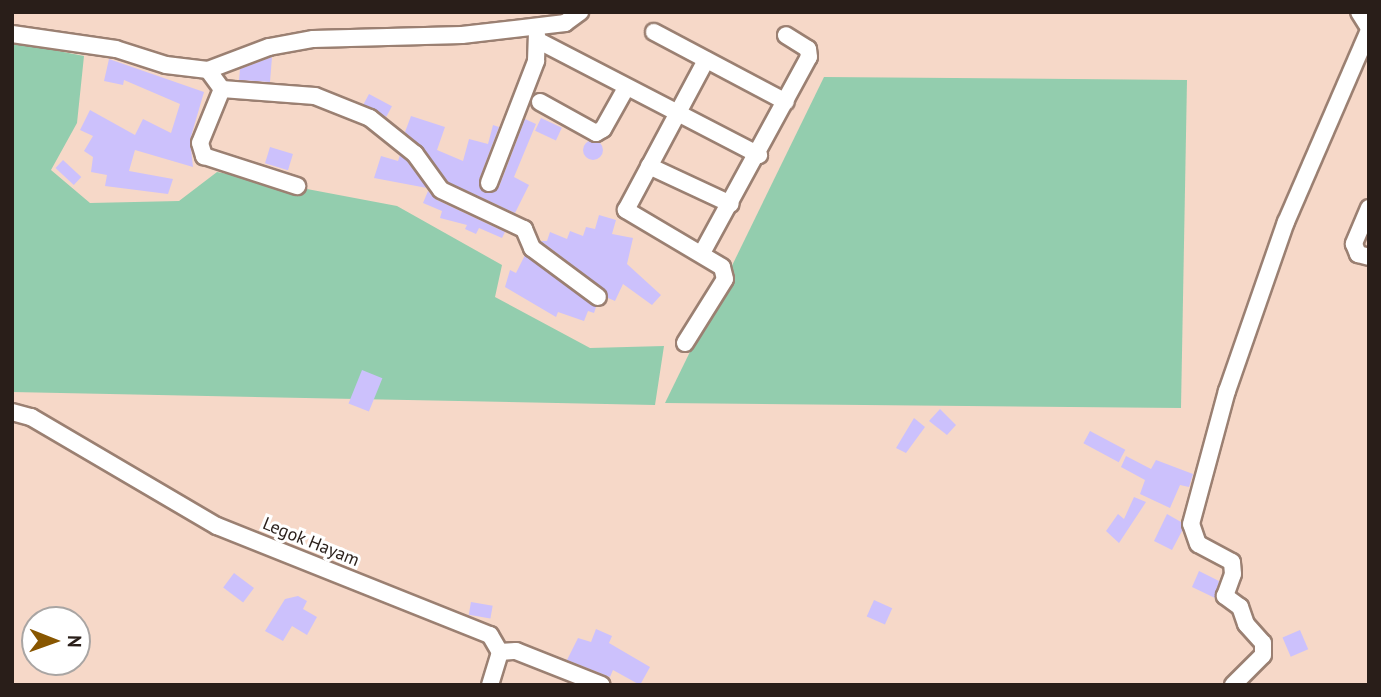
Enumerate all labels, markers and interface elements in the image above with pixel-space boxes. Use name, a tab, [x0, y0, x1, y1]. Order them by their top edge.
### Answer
street label: Legok Hayam	[259, 513, 363, 571]
north arrow	[21, 606, 91, 676]
text: N	[63, 635, 87, 648]

